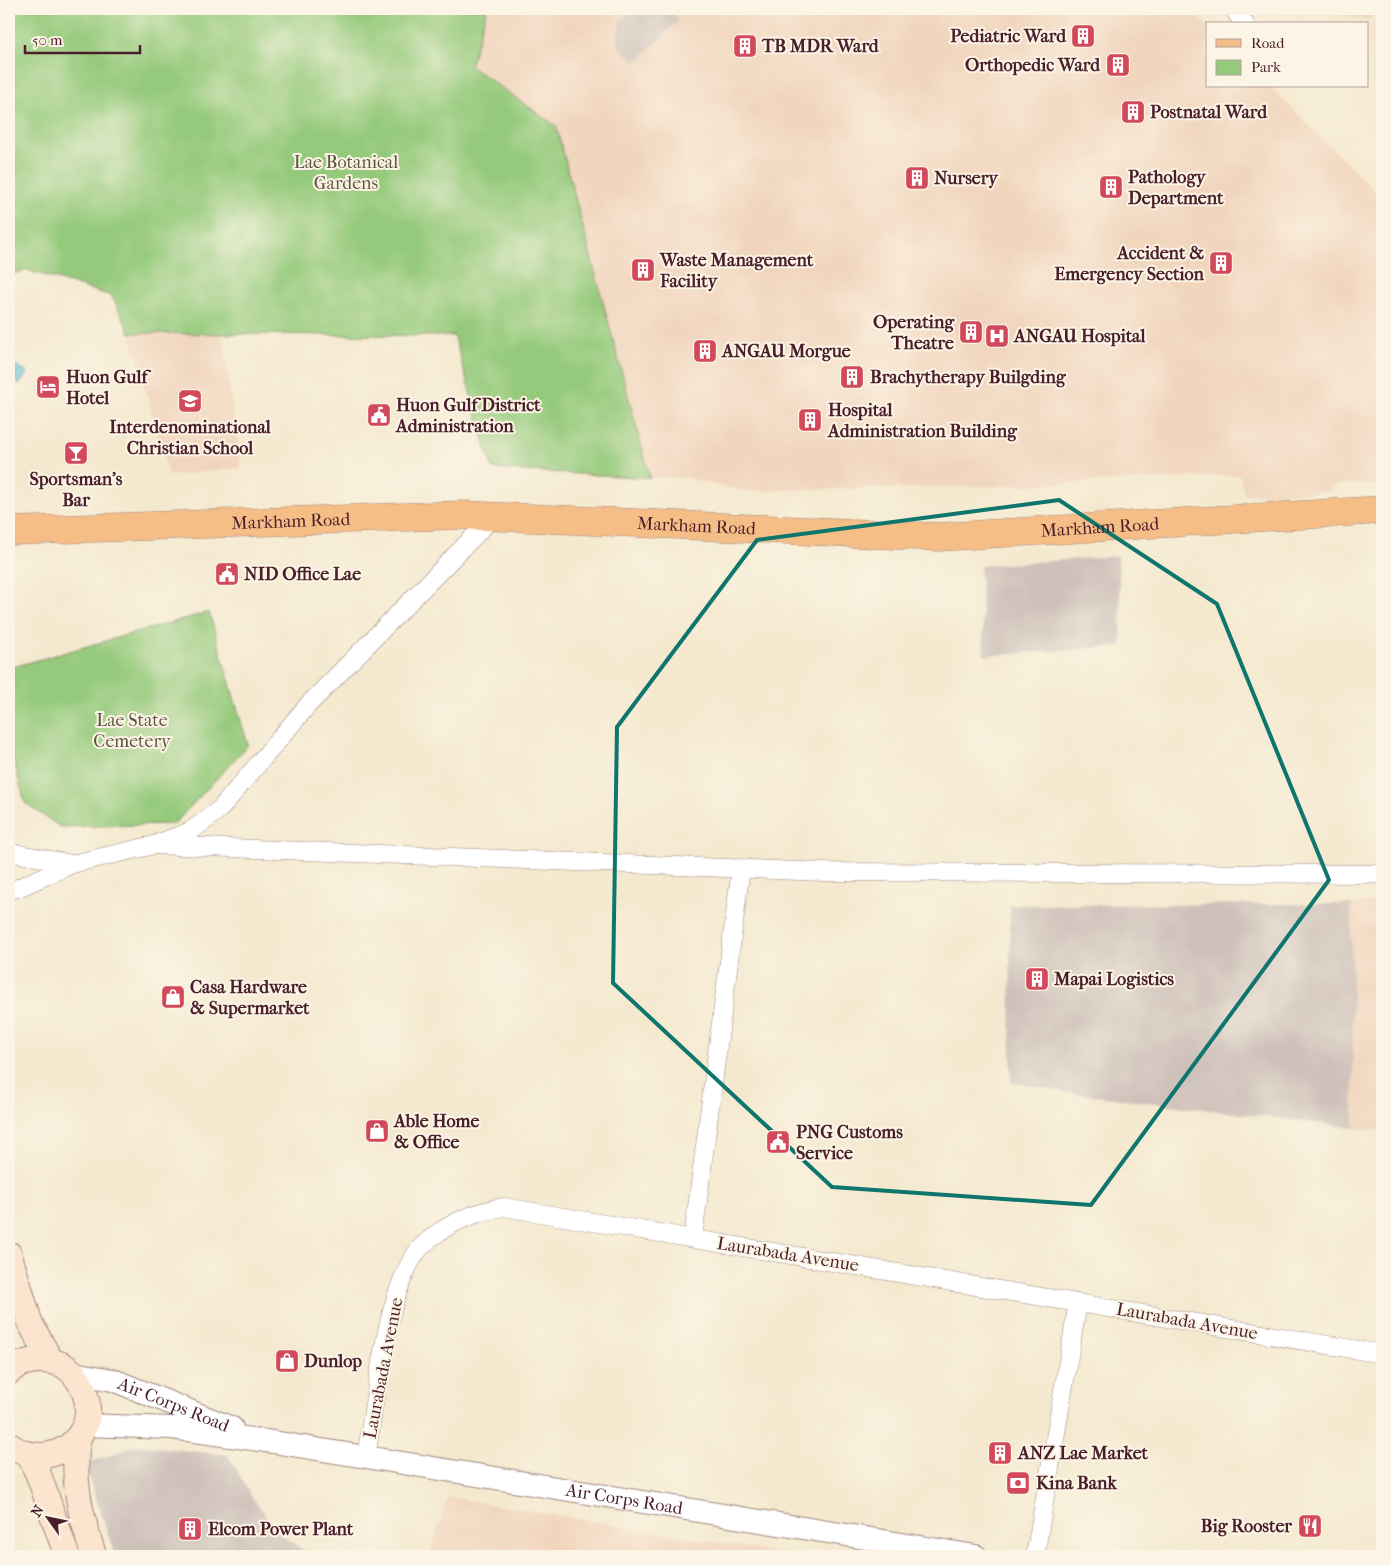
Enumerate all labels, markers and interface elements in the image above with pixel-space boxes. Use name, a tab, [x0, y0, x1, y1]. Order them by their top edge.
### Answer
scale bar	[25, 22, 140, 54]
legend	[1206, 22, 1368, 88]
building icon: Pediatric Ward	[1070, 23, 1096, 49]
place label: Pediatric Ward	[950, 26, 1067, 47]
text: 50 m	[32, 31, 63, 49]
building icon: TB MDR Ward	[732, 33, 758, 59]
text: Road	[1251, 34, 1285, 52]
place label: TB MDR Ward	[761, 36, 880, 57]
building icon: Orthopedic Ward	[1105, 52, 1131, 78]
place label: Orthopedic Ward	[965, 55, 1101, 76]
text: Park	[1251, 58, 1281, 76]
building icon: Postnatal Ward	[1120, 99, 1146, 125]
place label: Postnatal Ward	[1150, 102, 1268, 123]
park label: Lae Botanical Gardens	[294, 152, 398, 194]
building icon: Nursery	[904, 165, 930, 191]
place label: Pathology Department	[1128, 167, 1224, 209]
place label: Nursery	[934, 168, 999, 189]
building icon: Pathology Department	[1098, 174, 1124, 200]
place label: Accident & Emergency Section	[1054, 243, 1205, 285]
place label: Waste Management Facility	[659, 250, 814, 292]
building icon: Accident & Emergency Section	[1208, 250, 1234, 276]
building icon: Waste Management Facility	[630, 257, 656, 283]
place label: Operating Theatre	[873, 312, 955, 354]
building icon: Operating Theatre	[958, 319, 984, 345]
hospital icon: ANGAU Hospital	[984, 323, 1010, 349]
place label: ANGAU Hospital	[1013, 326, 1146, 347]
building icon: ANGAU Morgue	[692, 338, 718, 364]
place label: ANGAU Morgue	[721, 341, 851, 362]
building icon: Brachytherapy Builgding	[839, 364, 865, 390]
place label: Huon Gulf Hotel	[66, 367, 151, 409]
place label: Brachytherapy Builgding	[870, 367, 1067, 388]
hotel icon: Huon Gulf Hotel	[35, 374, 61, 400]
school or university icon: Interdenominational Christian School	[177, 388, 203, 414]
place label: Huon Gulf District Administration	[395, 395, 541, 437]
place label: Hospital Administration Building	[827, 400, 1018, 442]
public building icon: Huon Gulf District Administration	[366, 402, 392, 428]
building icon: Hospital Administration Building	[797, 407, 823, 433]
place label: Interdenominational Christian School	[109, 417, 272, 459]
bar icon: Sportsman's Bar	[63, 440, 89, 466]
place label: Sportsman's Bar	[30, 469, 123, 511]
street label: Markham Road	[231, 509, 351, 534]
street label: Markham Road	[637, 513, 757, 540]
street label: Markham Road	[1040, 514, 1160, 542]
public building icon: NID Office Lae	[214, 561, 240, 587]
place label: NID Office Lae	[244, 564, 361, 585]
park label: Lae State Cemetery	[93, 710, 172, 752]
building icon: Mapai Logistics	[1024, 966, 1050, 992]
place label: Mapai Logistics	[1053, 969, 1174, 990]
place label: Casa Hardware & Supermarket	[190, 977, 310, 1019]
shop icon: Casa Hardware & Supermarket	[160, 984, 186, 1010]
place label: Able Home & Office	[393, 1111, 479, 1153]
shop icon: Able Home & Office	[364, 1118, 390, 1144]
place label: PNG Customs Service	[796, 1122, 903, 1164]
public building icon: PNG Customs Service	[765, 1129, 791, 1155]
street label: Laurabada Avenue	[716, 1233, 860, 1276]
street label: Laurabada Avenue	[360, 1296, 407, 1440]
street label: Laurabada Avenue	[1115, 1299, 1259, 1344]
shop icon: Dunlop	[274, 1348, 300, 1374]
place label: Dunlop	[304, 1351, 362, 1372]
street label: Air Corps Road	[114, 1373, 232, 1437]
building icon: ANZ Lae Market	[987, 1440, 1013, 1466]
place label: ANZ Lae Market	[1017, 1443, 1149, 1464]
bank icon: Kina Bank	[1005, 1470, 1031, 1496]
place label: Kina Bank	[1036, 1473, 1118, 1494]
street label: Air Corps Road	[563, 1479, 685, 1519]
north arrow	[22, 1492, 72, 1542]
text: N	[27, 1502, 48, 1520]
restaurant icon: Big Rooster	[1297, 1513, 1323, 1539]
building icon: Elcom Power Plant	[177, 1516, 203, 1542]
place label: Big Rooster	[1201, 1516, 1292, 1537]
place label: Elcom Power Plant	[208, 1519, 354, 1540]

